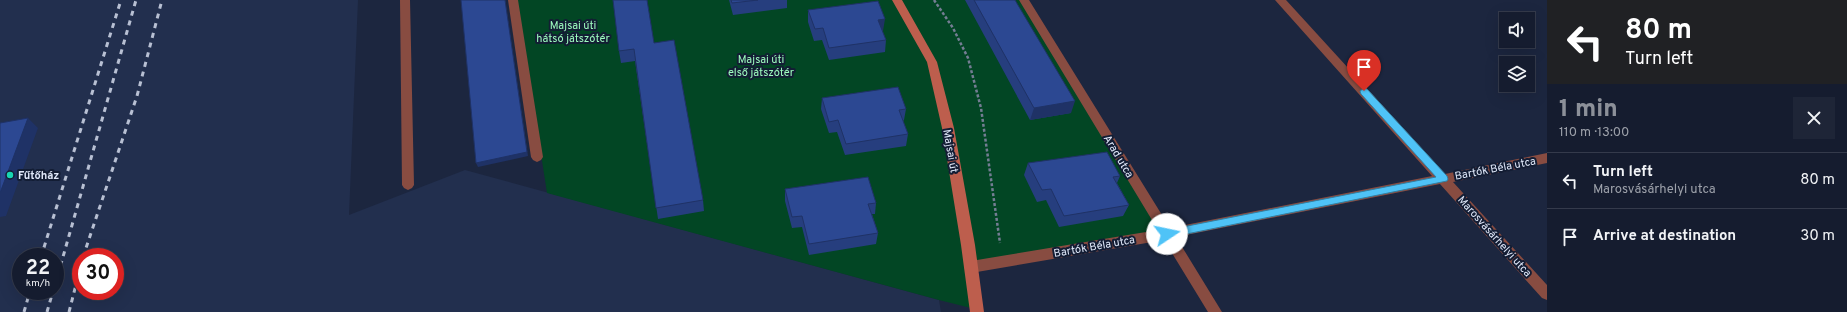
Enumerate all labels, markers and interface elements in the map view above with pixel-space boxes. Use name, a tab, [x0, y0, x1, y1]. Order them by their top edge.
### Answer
map controls	[1499, 12, 1535, 92]
button: sound	[1499, 12, 1535, 48]
text: 80 m	[1625, 13, 1692, 49]
icon: left	[1559, 16, 1611, 68]
park label: Majsai úti hátsó játszótér	[536, 19, 610, 46]
text: Turn left	[1625, 48, 1693, 71]
pin	[1347, 50, 1381, 91]
park label: Majsai úti első játszótér	[728, 53, 795, 80]
icon: arrive	[1353, 56, 1375, 78]
button: layers	[1499, 56, 1535, 92]
text: 1 min	[1559, 95, 1618, 125]
button: close	[1793, 97, 1835, 139]
text: 110 m · 13:00	[1559, 125, 1629, 141]
street label: Majsai út	[939, 128, 961, 174]
street label: Arad utca	[1100, 132, 1137, 181]
street label: Bartók Béla utca	[1454, 154, 1537, 184]
text: Turn left	[1593, 163, 1653, 182]
place label: Fűtőház	[18, 169, 59, 183]
marker: Fűtőház	[5, 170, 15, 180]
icon: left	[1559, 170, 1581, 192]
text: 80 m	[1800, 171, 1835, 190]
text: Marosvásárhelyi utca	[1593, 182, 1716, 198]
street label: Marosvásárhelyi utca	[1454, 193, 1534, 280]
position arrow	[1146, 213, 1188, 255]
icon: arrive	[1559, 226, 1581, 248]
text: Arrive at destination	[1593, 227, 1736, 246]
text: 30 m	[1800, 227, 1835, 246]
street label: Bartók Béla utca	[1052, 233, 1136, 261]
speed limit sign: 30	[72, 248, 124, 300]
text: 22	[26, 256, 50, 282]
text: km/h	[26, 277, 50, 290]

